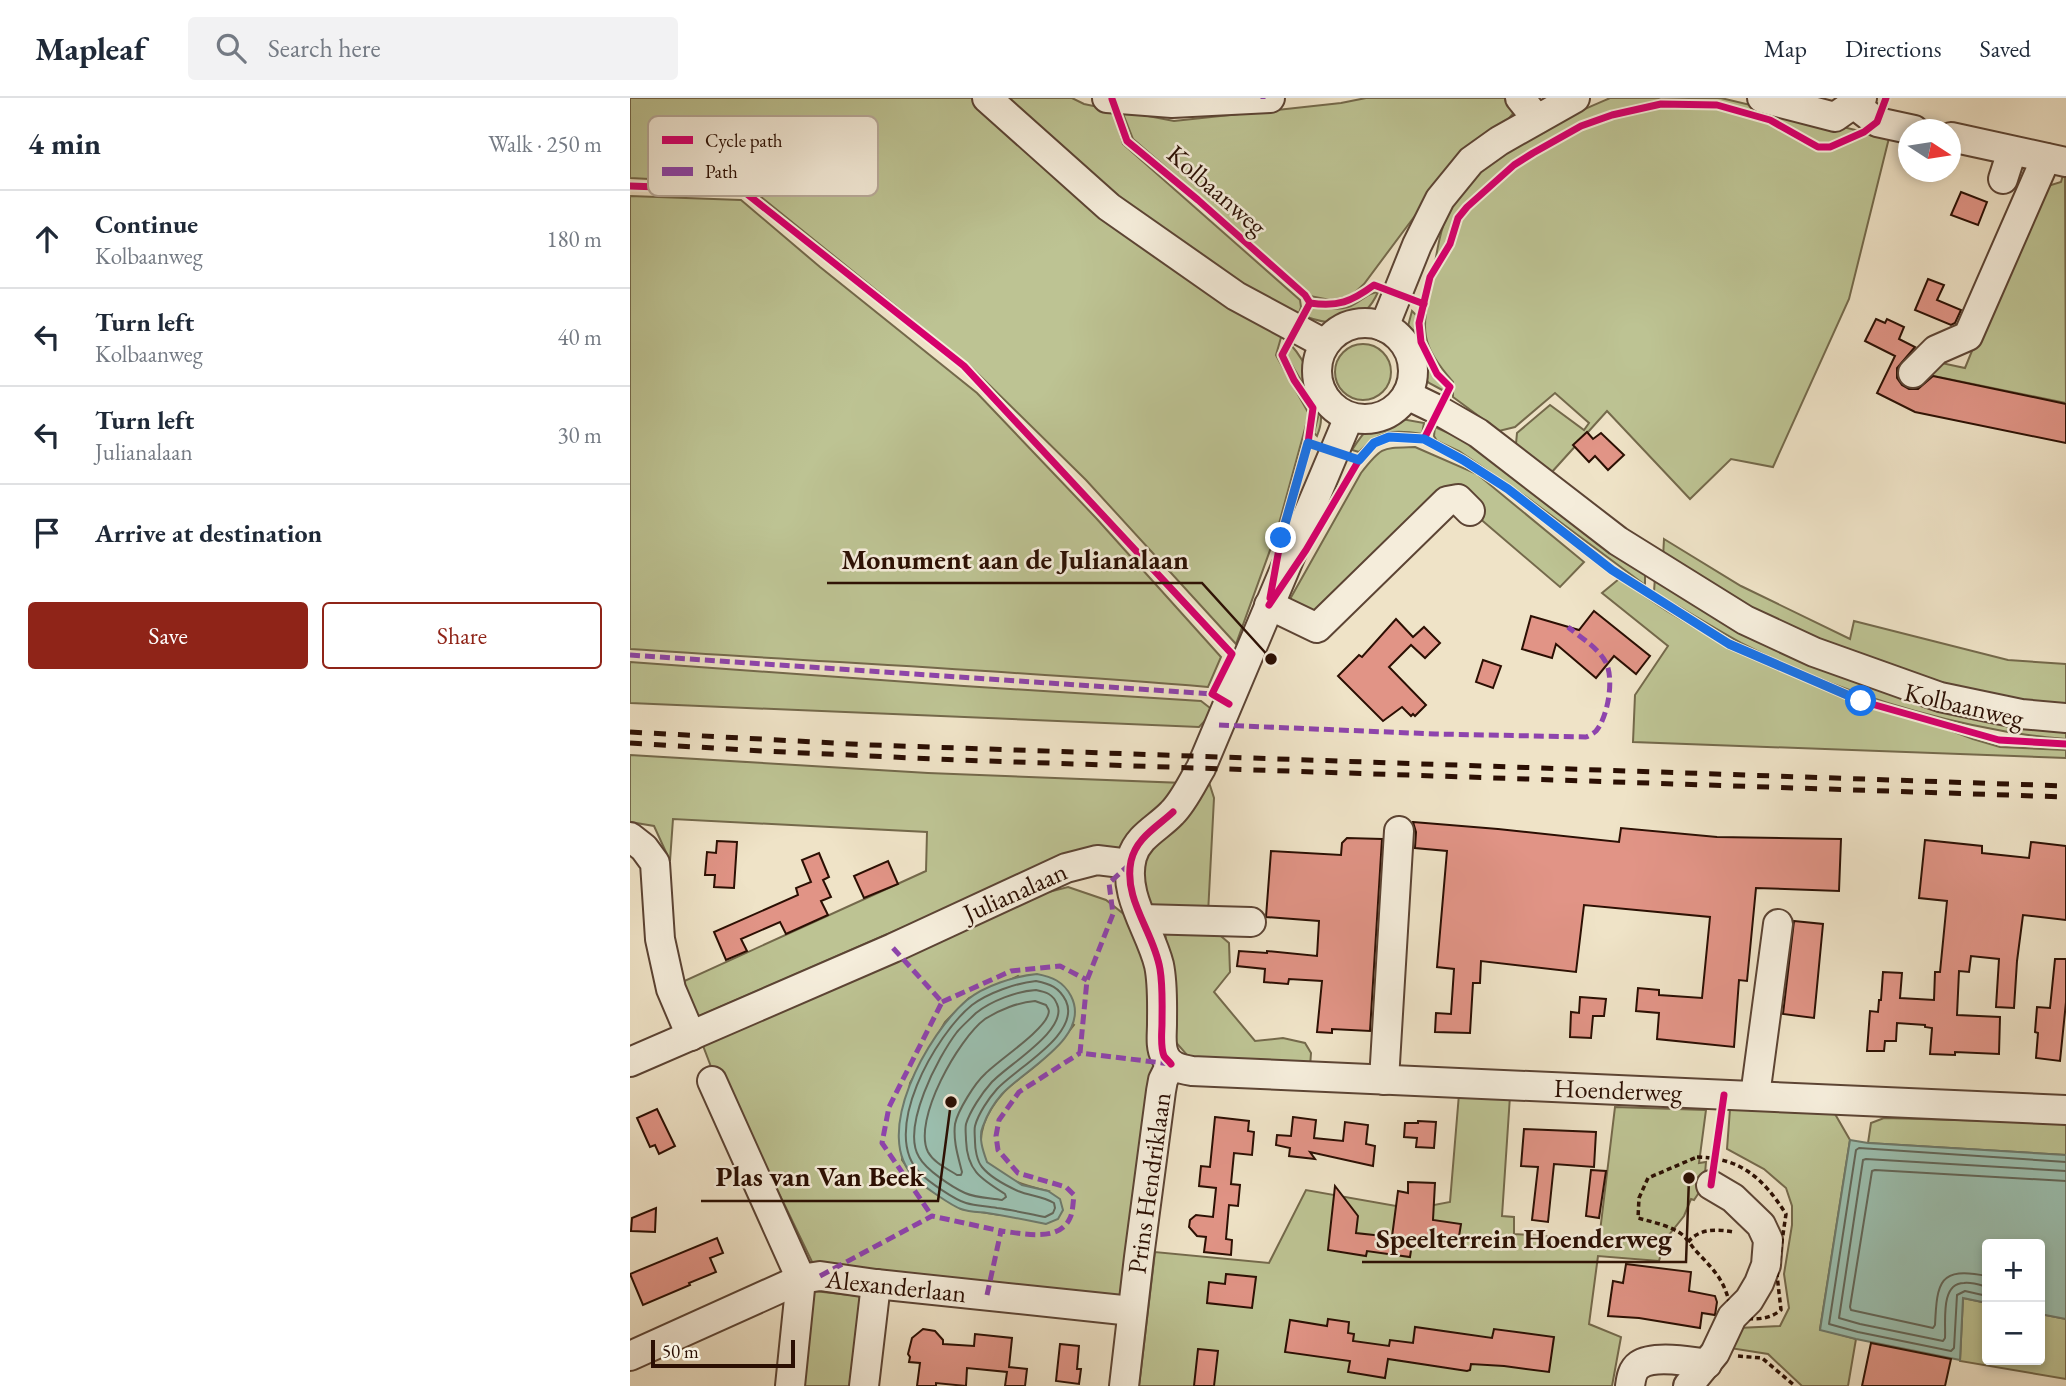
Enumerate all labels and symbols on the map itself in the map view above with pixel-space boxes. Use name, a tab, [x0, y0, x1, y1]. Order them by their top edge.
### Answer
legend	[648, 116, 878, 196]
north arrow	[1898, 119, 1961, 182]
text: Cycle path	[705, 128, 783, 153]
street label: Kolbaanweg	[1160, 137, 1275, 243]
text: Path	[705, 159, 738, 184]
route end	[1265, 522, 1296, 553]
callout: Monument aan de Julianalaan	[827, 534, 1202, 583]
text: Monument aan de Julianalaan	[841, 541, 1189, 577]
street label: Kolbaanweg	[1901, 675, 2028, 735]
route start	[1845, 685, 1876, 716]
street label: Julianalaan	[956, 854, 1073, 931]
street label: Hoenderweg	[1553, 1071, 1683, 1109]
street label: Prins Hendriklaan	[1119, 1090, 1179, 1276]
callout: Plas van Van Beek	[701, 1152, 938, 1201]
text: Plas van Van Beek	[715, 1158, 925, 1194]
callout: Speelterrein Hoenderweg	[1362, 1213, 1686, 1262]
text: Speelterrein Hoenderweg	[1376, 1220, 1673, 1256]
street label: Alexanderlaan	[823, 1262, 968, 1310]
scale bar	[651, 1337, 794, 1369]

